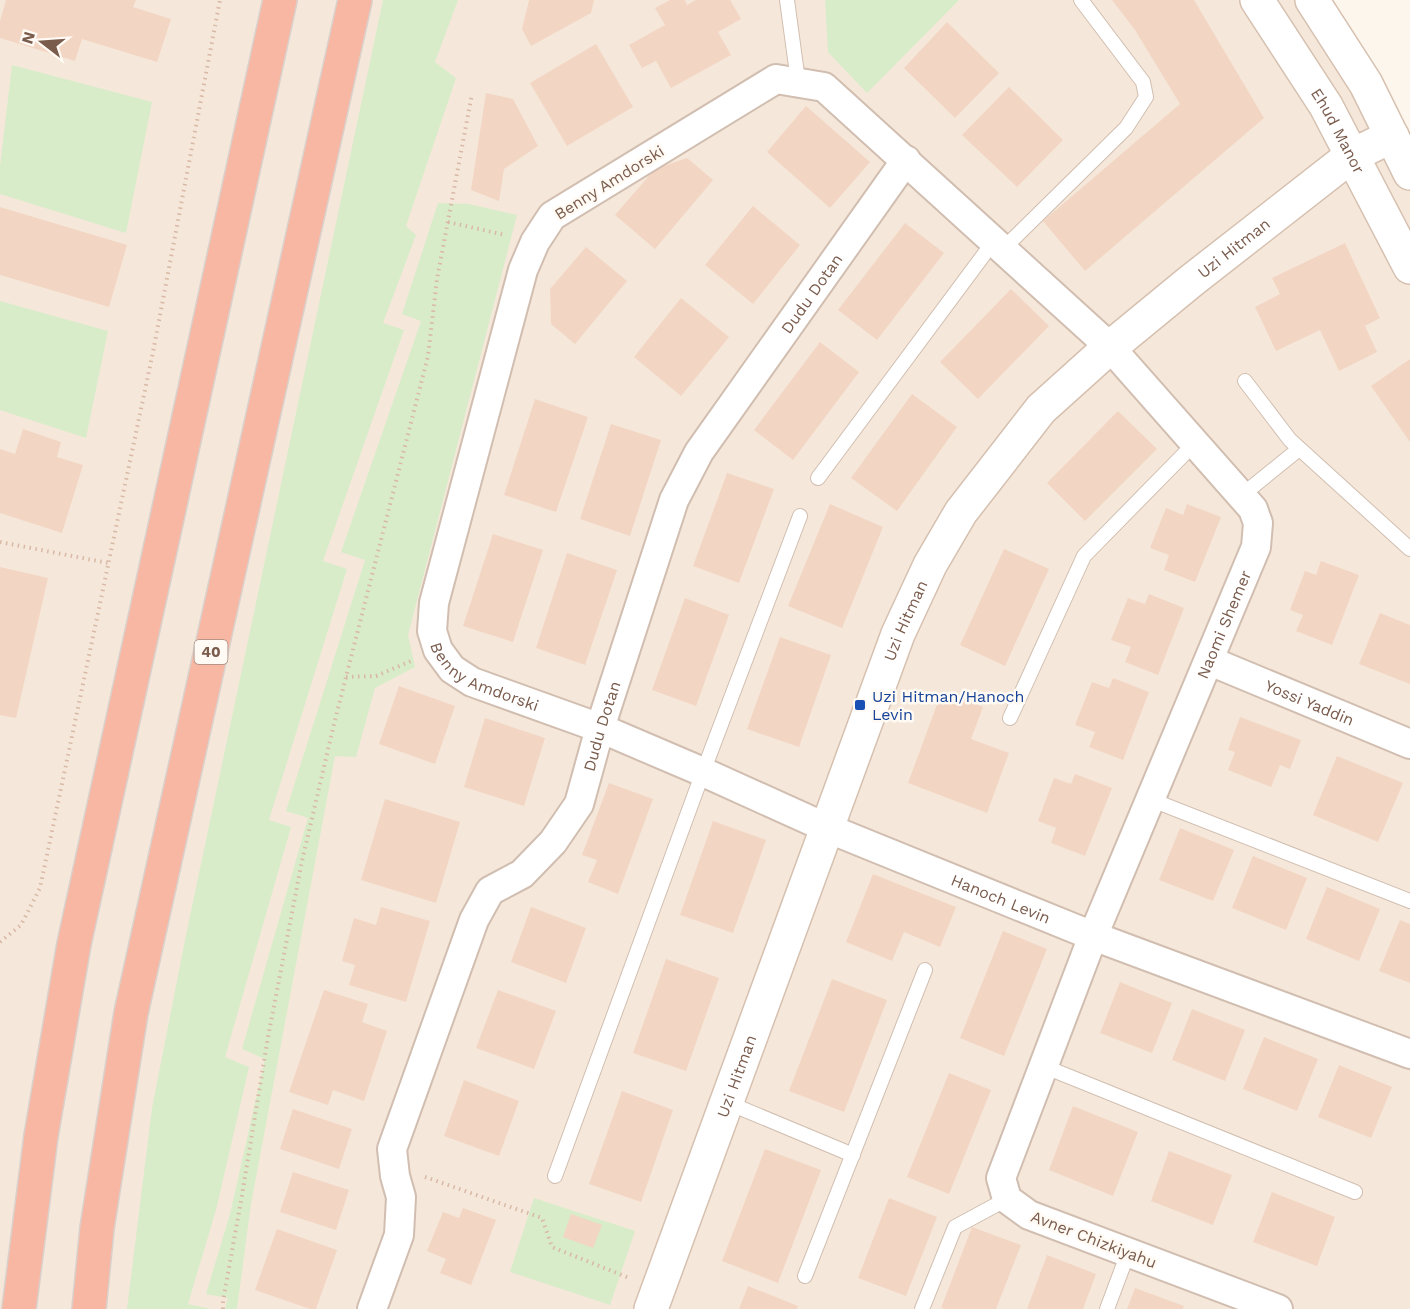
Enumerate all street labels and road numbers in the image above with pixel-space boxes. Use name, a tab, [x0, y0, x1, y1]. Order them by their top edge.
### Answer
street label: Ehud Manor	[1307, 85, 1369, 177]
street label: Benny Amdorski	[551, 141, 667, 224]
street label: Uzi Hitman	[1194, 214, 1274, 282]
street label: Dudu Dotan	[777, 250, 847, 337]
street label: Naomi Shemer	[1193, 567, 1255, 682]
street label: Uzi Hitman	[880, 577, 932, 664]
road number: 40	[194, 640, 228, 664]
street label: Benny Amdorski	[426, 640, 541, 715]
street label: Yossi Yaddin	[1262, 676, 1357, 730]
street label: Dudu Dotan	[579, 679, 625, 774]
street label: Hanoch Levin	[948, 870, 1053, 928]
street label: Uzi Hitman	[713, 1032, 760, 1120]
street label: Avner Chizkiyahu	[1028, 1207, 1159, 1272]

